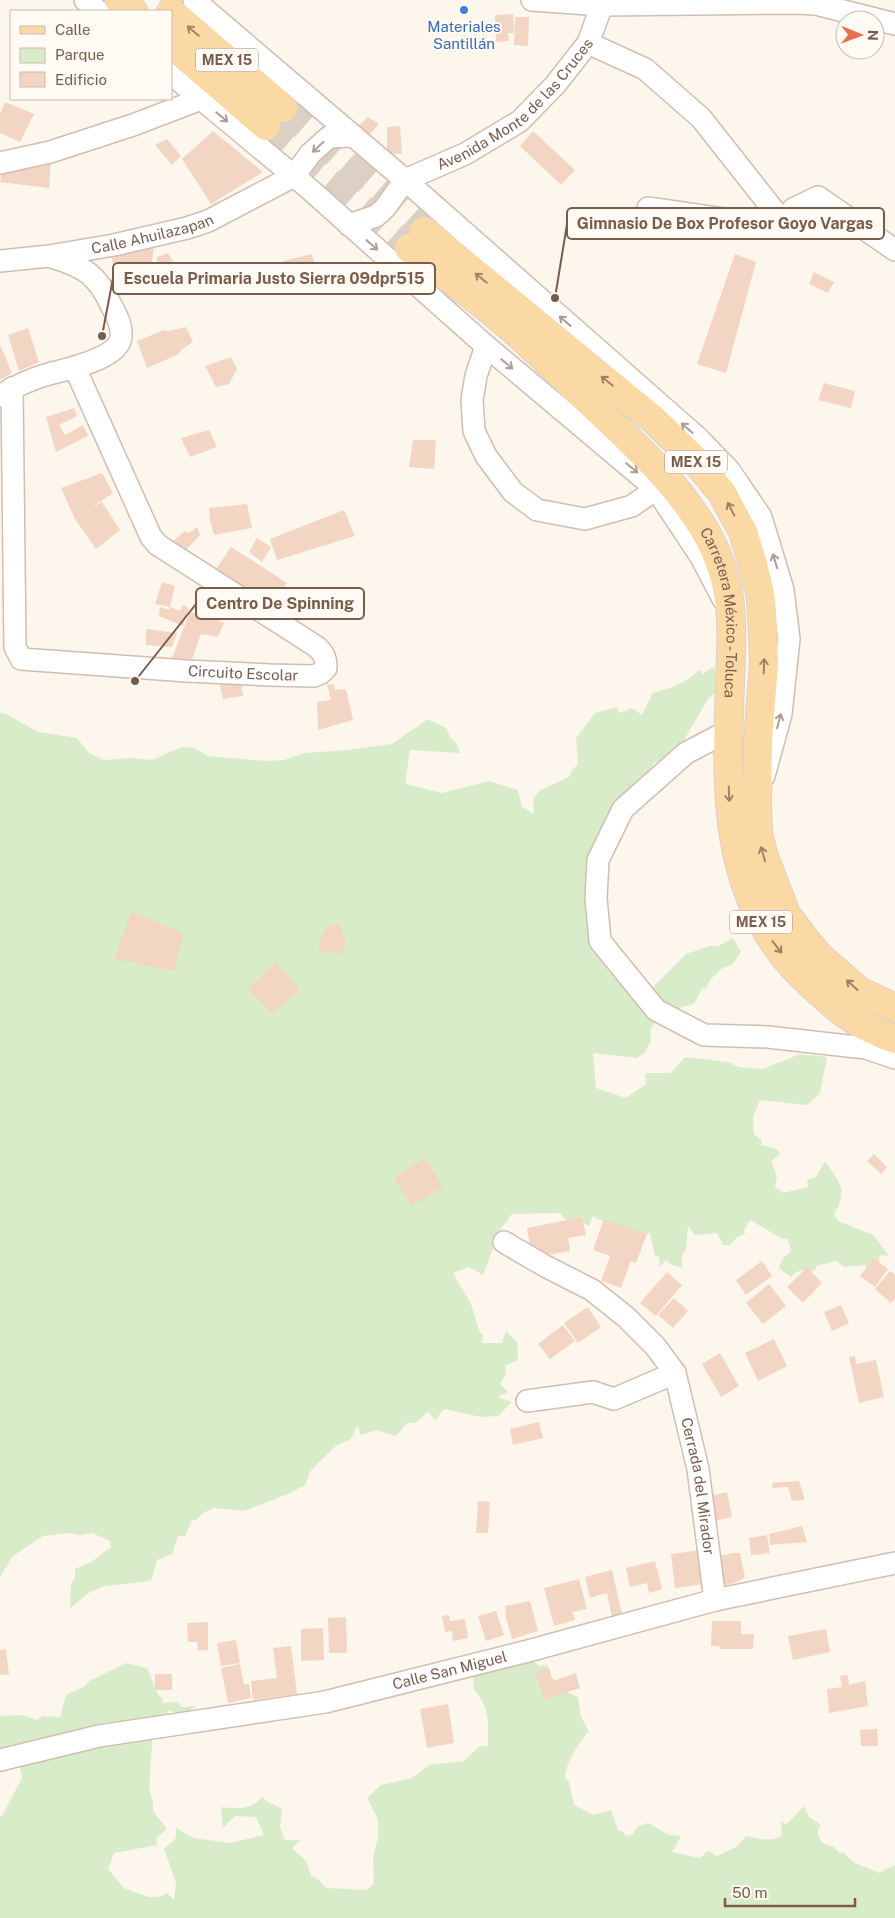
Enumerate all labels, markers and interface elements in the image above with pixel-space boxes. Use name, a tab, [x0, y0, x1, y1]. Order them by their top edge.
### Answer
marker: Materiales Santillán	[458, 4, 470, 16]
legend	[10, 10, 172, 100]
north arrow	[835, 10, 885, 60]
place label: Materiales Santillán	[427, 18, 501, 52]
text: Calle	[55, 21, 91, 38]
one-way arrow	[186, 25, 199, 36]
text: N	[865, 30, 881, 41]
street label: Avenida Monte de las Cruces	[434, 35, 596, 173]
text: Parque	[55, 46, 105, 63]
road number: MEX 15	[196, 48, 258, 72]
text: Edificio	[55, 71, 107, 88]
one-way arrow	[215, 111, 228, 122]
one-way arrow	[312, 141, 325, 153]
callout: Gimnasio De Box Profesor Goyo Vargas	[567, 208, 884, 239]
street label: Calle Ahuilazapan	[90, 211, 216, 257]
text: Gimnasio De Box Profesor Goyo Vargas	[577, 214, 873, 233]
one-way arrow	[366, 239, 379, 251]
callout: Escuela Primaria Justo Sierra 09dpr515	[113, 263, 435, 294]
text: Escuela Primaria Justo Sierra 09dpr515	[123, 269, 425, 288]
one-way arrow	[475, 273, 488, 284]
one-way arrow	[559, 316, 572, 327]
one-way arrow	[501, 358, 514, 369]
one-way arrow	[600, 376, 613, 387]
one-way arrow	[681, 422, 694, 434]
road number: MEX 15	[665, 451, 727, 474]
one-way arrow	[625, 463, 638, 474]
one-way arrow	[726, 502, 736, 517]
street label: Carretera México - Toluca	[697, 524, 740, 698]
one-way arrow	[769, 554, 779, 570]
callout: Centro De Spinning	[196, 588, 364, 619]
text: Centro De Spinning	[206, 594, 354, 613]
one-way arrow	[759, 659, 769, 675]
street label: Circuito Escolar	[188, 662, 298, 684]
one-way arrow	[774, 714, 784, 730]
one-way arrow	[725, 786, 734, 802]
one-way arrow	[758, 846, 768, 862]
road number: MEX 15	[730, 910, 792, 934]
one-way arrow	[772, 940, 783, 953]
one-way arrow	[846, 980, 859, 991]
street label: Cerrada del Mirador	[678, 1416, 718, 1556]
street label: Calle San Miguel	[391, 1648, 509, 1693]
scale bar	[725, 1876, 855, 1908]
text: 50 m	[732, 1884, 767, 1901]

